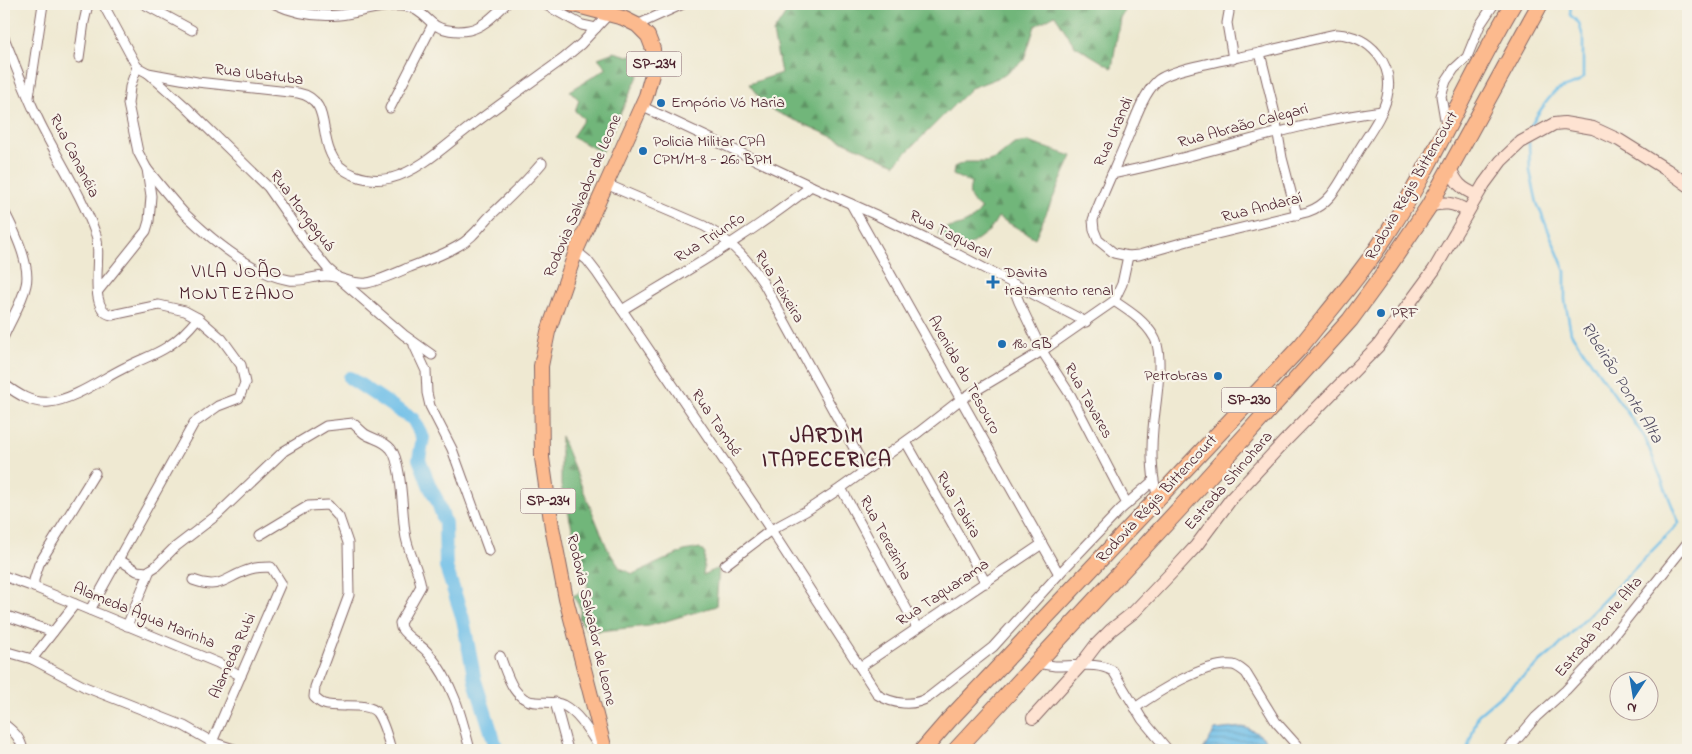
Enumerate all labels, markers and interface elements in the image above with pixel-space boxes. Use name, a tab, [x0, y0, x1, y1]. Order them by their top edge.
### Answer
road number: SP-234	[626, 52, 682, 76]
street label: Rua Ubatuba	[213, 58, 305, 92]
place label: Empório Vó Maria	[671, 91, 785, 115]
street label: Rua Urandi	[1088, 93, 1140, 171]
marker: Empório Vó Maria	[655, 97, 667, 109]
street label: Rua Abraão Calegari	[1175, 97, 1311, 155]
street label: Rodovia Régis Bittencourt	[1359, 106, 1465, 265]
street label: Rua Cananéia	[43, 110, 105, 202]
street label: Rodovia Salvador de Leone	[538, 110, 629, 281]
place label: Policia Militar CPA CPM/M-8 - 26º BPM	[653, 130, 772, 172]
marker: Policia Militar CPA CPM/M-8 - 26º BPM	[637, 145, 649, 157]
street label: Rua Mongaguá	[263, 165, 341, 257]
street label: Rua Andaraí	[1219, 186, 1305, 230]
street label: Rua Taquaral	[905, 204, 995, 266]
street label: Rua Triunfo	[670, 207, 750, 269]
street label: Rua Teixeira	[748, 246, 810, 328]
district label: VILA JOÃO MONTEZANO	[179, 259, 295, 308]
place label: Davita tratamento renal	[1003, 261, 1114, 303]
marker: Davita tratamento renal	[986, 275, 1000, 289]
place label: PRF	[1391, 301, 1419, 325]
marker: PRF	[1375, 307, 1387, 319]
street label: Avenida do Tesouro	[921, 311, 1007, 439]
water label: Ribeirão Ponte Alta	[1573, 317, 1669, 449]
place label: 18º GB	[1012, 332, 1052, 356]
marker: 18º GB	[996, 338, 1008, 350]
street label: Rua Tavares	[1057, 359, 1119, 443]
place label: Petrobras	[1144, 364, 1208, 388]
marker: Petrobras	[1212, 370, 1224, 382]
street label: Rua També	[685, 385, 748, 462]
road number: SP-230	[1222, 388, 1276, 412]
district label: JARDIM ITAPECERICA	[762, 422, 892, 476]
street label: Estrada Shinohara	[1179, 426, 1279, 536]
street label: Rodovia Régis Bittencourt	[1091, 429, 1224, 569]
street label: Rua Tabira	[929, 467, 987, 543]
road number: SP-234	[520, 488, 576, 514]
street label: Rua Terezinha	[853, 491, 917, 585]
street label: Rodovia Salvador de Leone	[560, 532, 623, 709]
street label: Rua Taquarama	[892, 553, 994, 633]
street label: Estrada Ponte Alta	[1549, 571, 1649, 683]
street label: Alameda Água Marinha	[69, 576, 219, 656]
street label: Alameda Rubi	[203, 609, 263, 703]
north arrow	[1610, 672, 1660, 722]
text: N	[1625, 696, 1638, 719]

